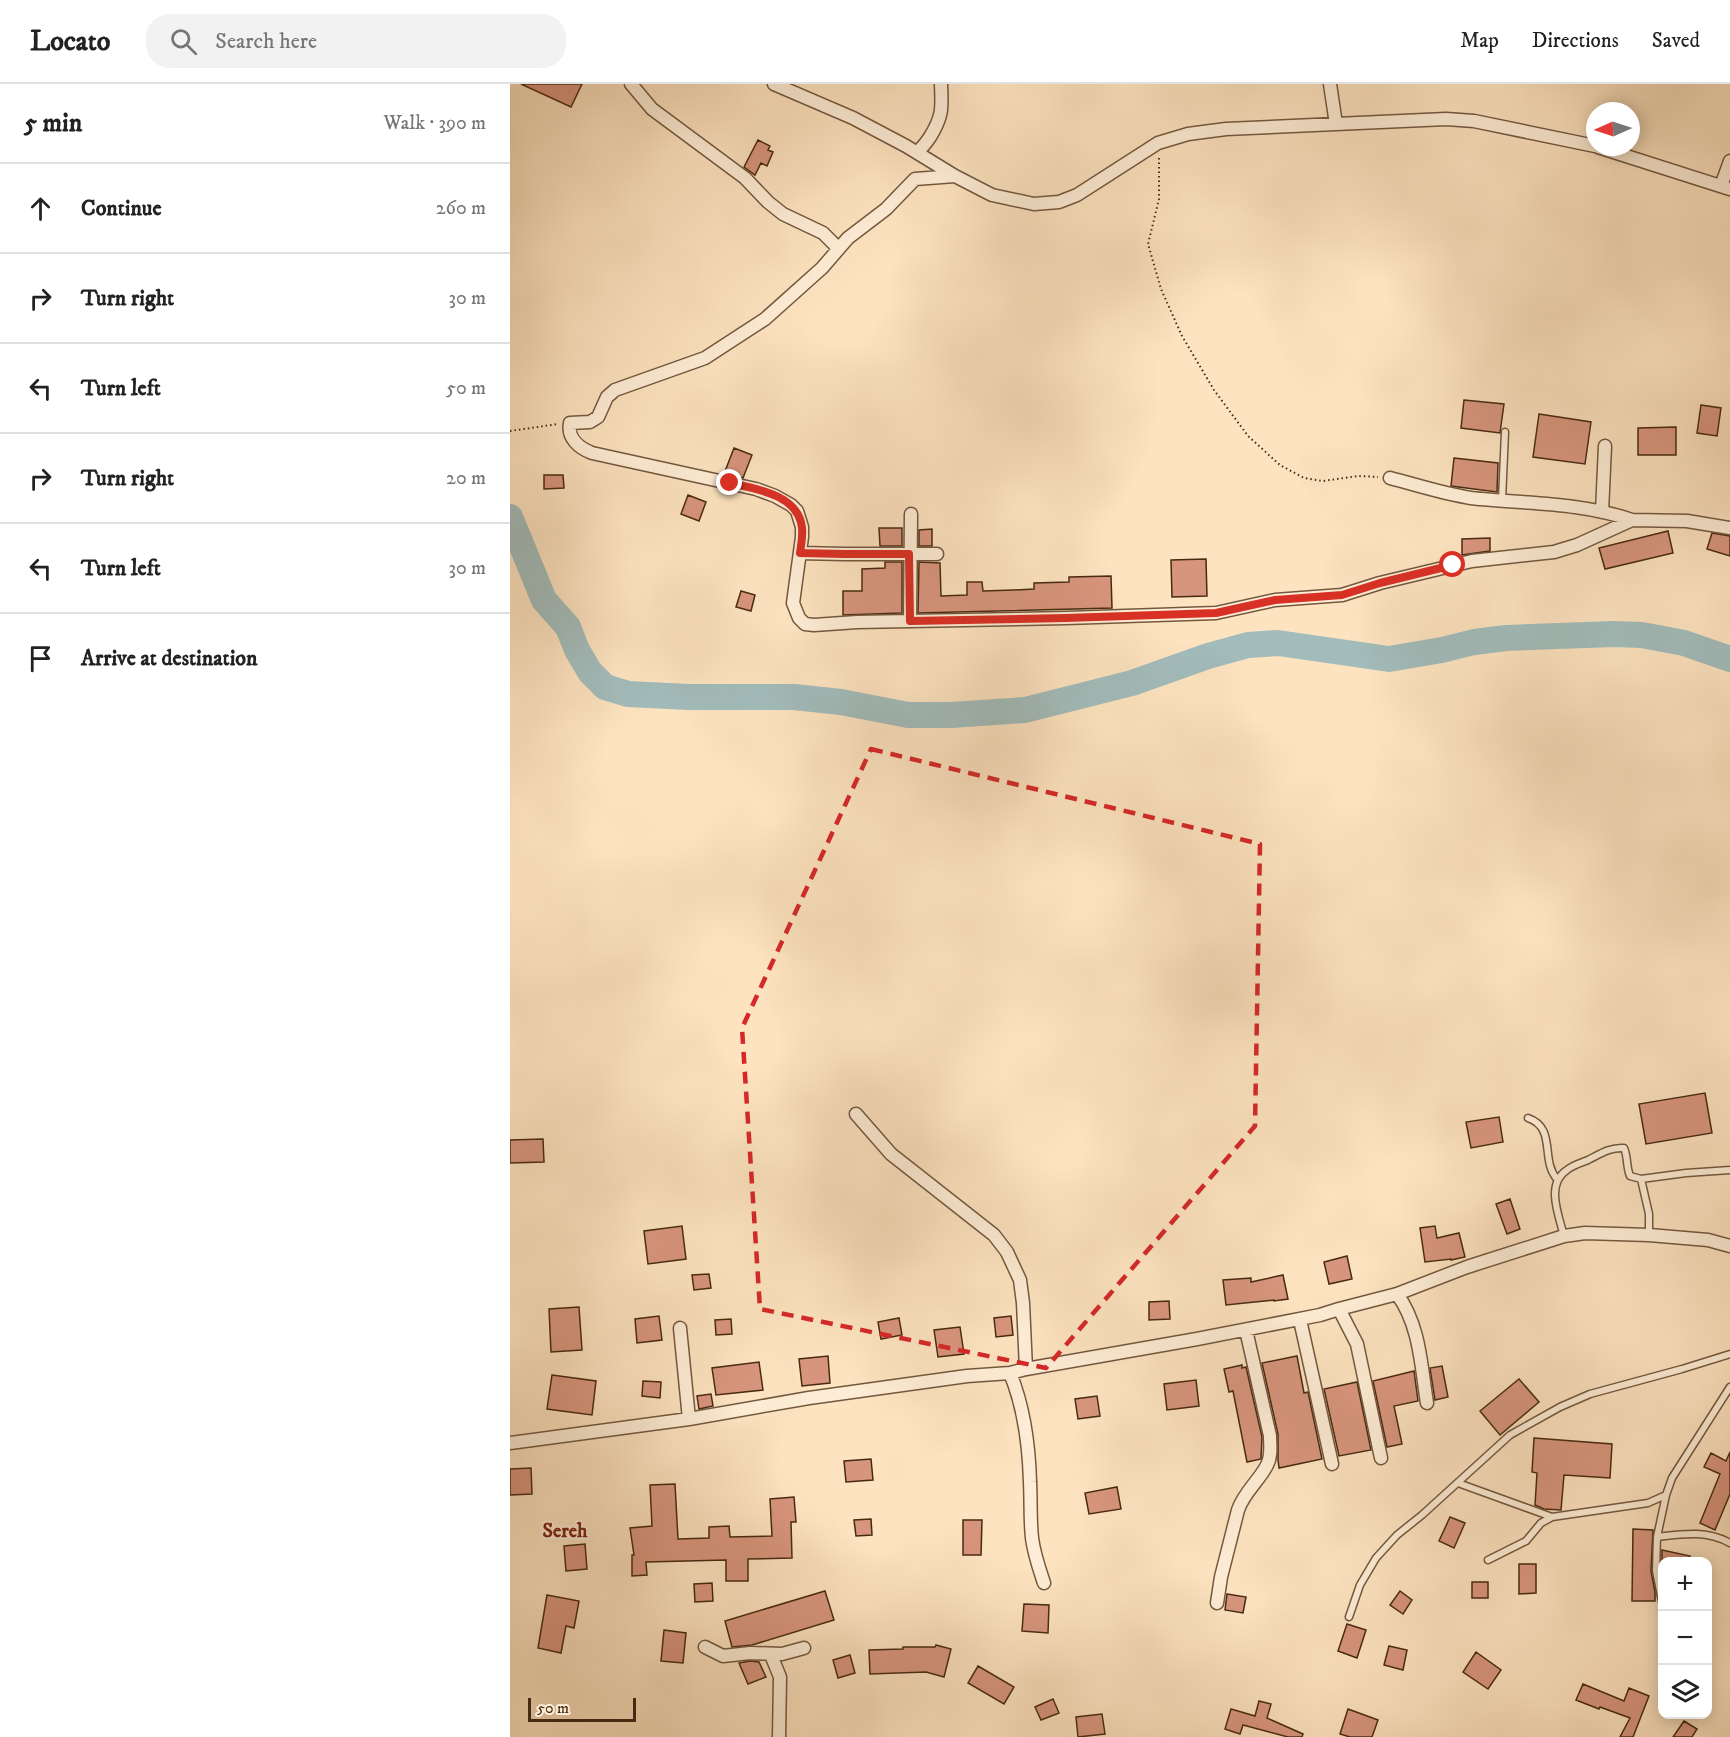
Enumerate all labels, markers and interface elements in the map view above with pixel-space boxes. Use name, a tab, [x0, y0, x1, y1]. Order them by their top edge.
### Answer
search box	[146, 14, 566, 68]
text: Locato	[30, 24, 110, 59]
icon: search	[167, 25, 200, 58]
text: Search here	[215, 28, 317, 55]
text: Map	[1460, 28, 1499, 54]
text: Directions	[1532, 28, 1619, 54]
text: Saved	[1652, 28, 1700, 54]
north arrow	[1586, 102, 1640, 156]
text: 5 min	[24, 107, 82, 140]
text: Walk · 390 m	[384, 111, 486, 136]
icon: ahead	[24, 192, 57, 225]
text: Continue	[81, 195, 162, 222]
text: 260 m	[436, 196, 486, 221]
icon: right	[24, 282, 57, 315]
text: Turn right	[81, 285, 174, 312]
text: 30 m	[448, 286, 486, 311]
icon: left	[24, 372, 57, 405]
text: Turn left	[81, 375, 161, 402]
text: 50 m	[446, 376, 486, 401]
icon: right	[24, 462, 57, 495]
text: Turn right	[81, 465, 174, 492]
text: 20 m	[446, 466, 486, 491]
route end	[716, 469, 742, 495]
route start	[1439, 551, 1465, 577]
icon: left	[24, 552, 57, 585]
text: Turn left	[81, 555, 161, 582]
text: 30 m	[448, 556, 486, 581]
icon: arrive	[24, 642, 57, 675]
text: Arrive at destination	[81, 645, 258, 672]
district label: Sereh	[543, 1519, 588, 1544]
map controls	[1658, 1557, 1712, 1719]
button: +	[1658, 1557, 1712, 1611]
button: −	[1658, 1611, 1712, 1665]
button: layers	[1658, 1665, 1712, 1719]
scale bar	[528, 1695, 636, 1722]
text: 50 m	[537, 1698, 569, 1718]

